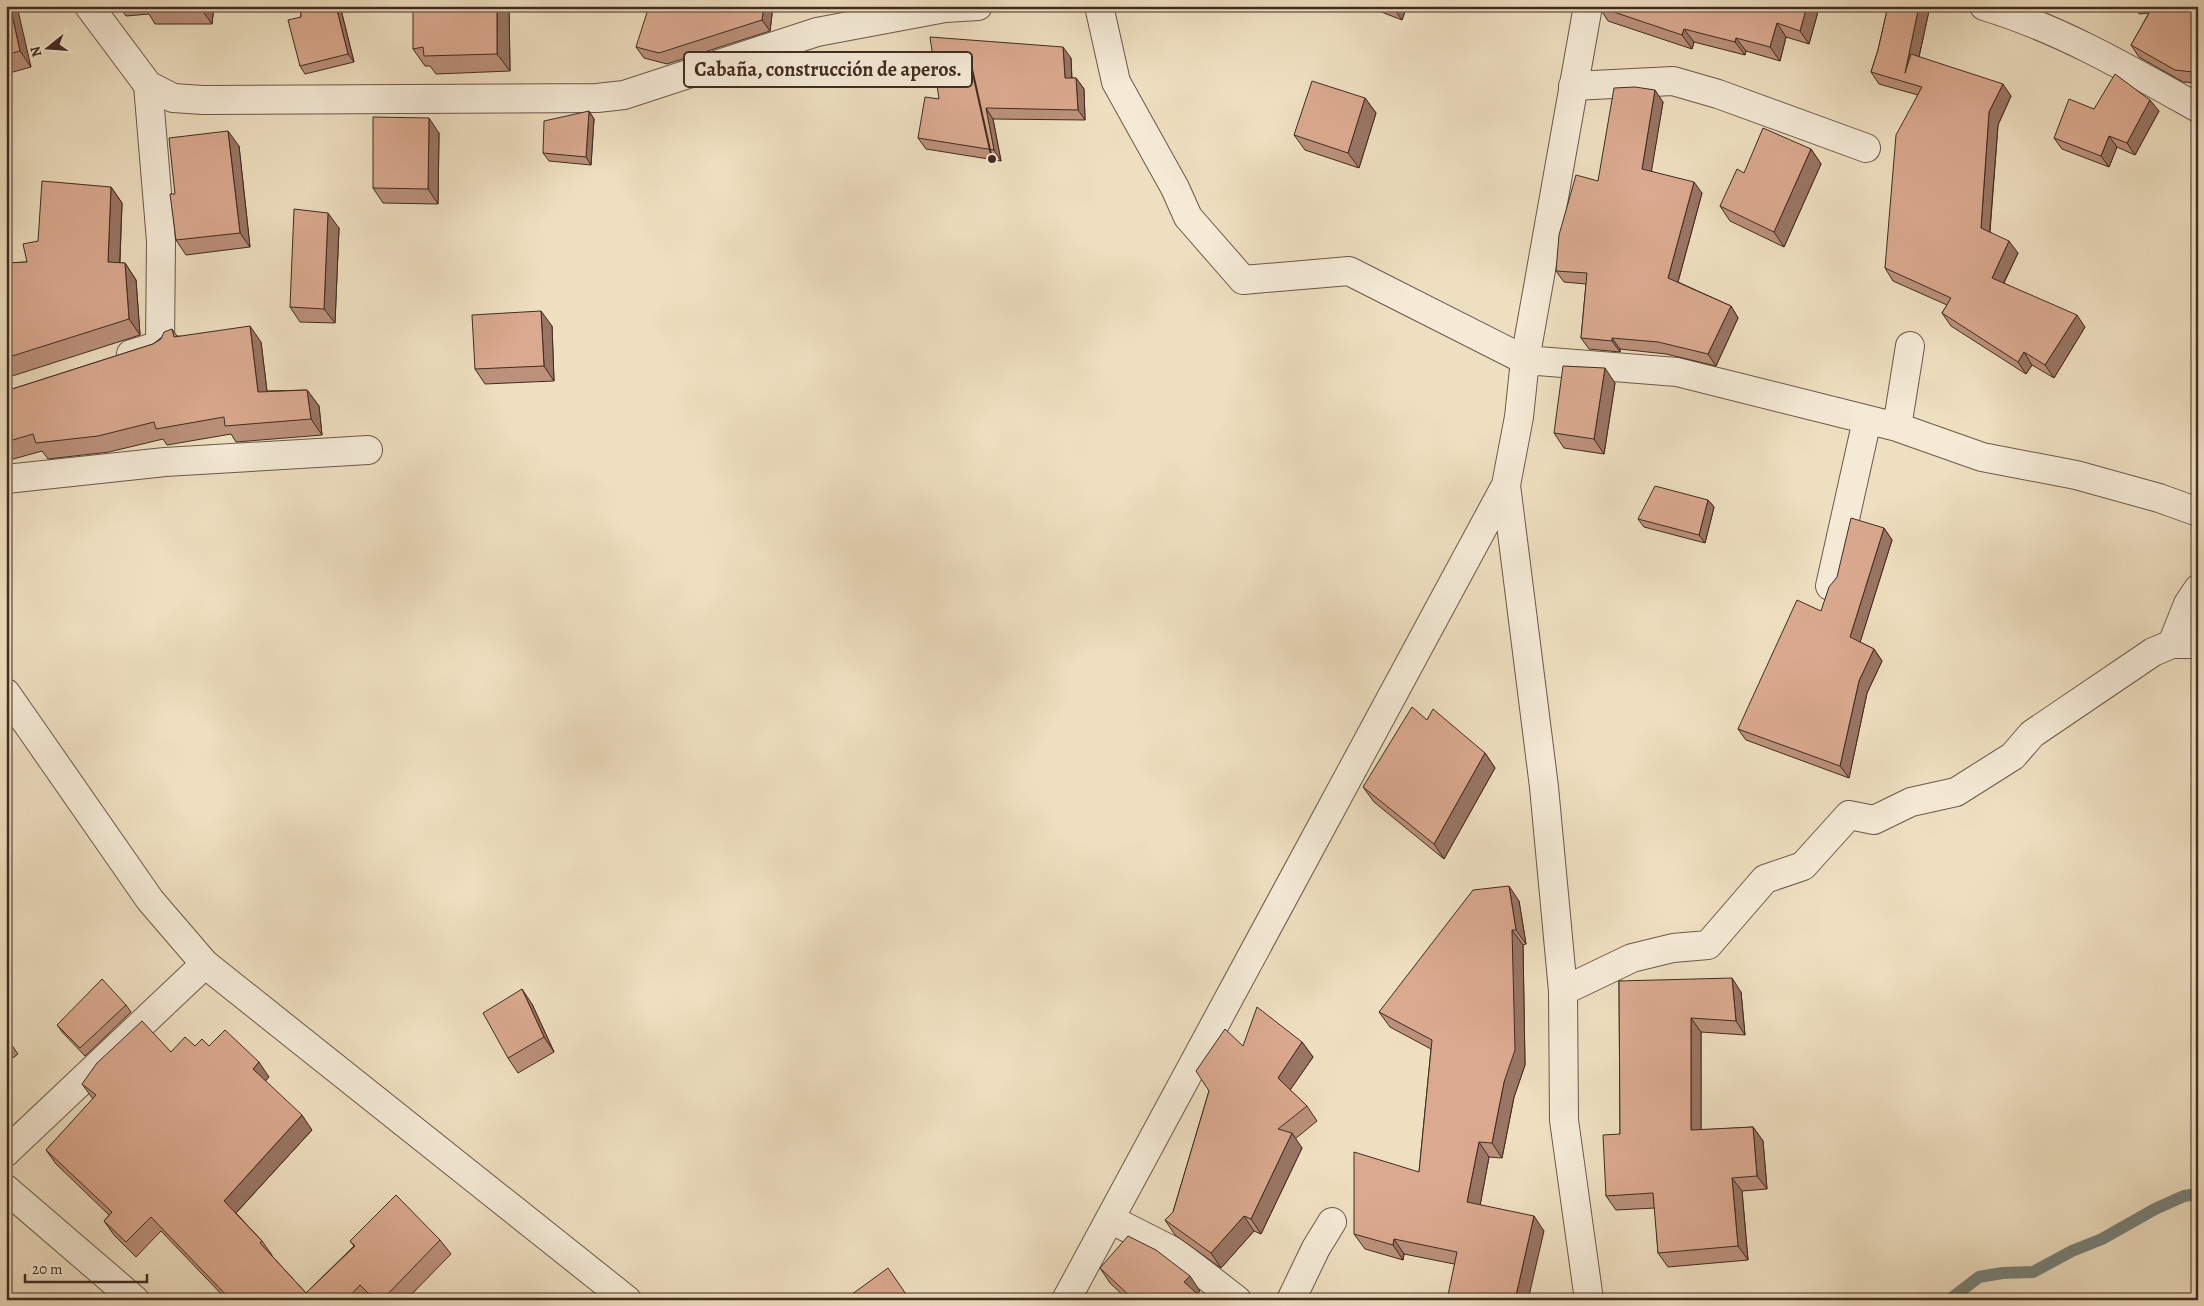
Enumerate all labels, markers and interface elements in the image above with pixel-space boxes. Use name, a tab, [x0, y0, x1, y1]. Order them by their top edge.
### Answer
north arrow	[22, 22, 72, 72]
text: N	[25, 44, 47, 59]
callout: Cabaña, construcción de aperos.	[684, 52, 972, 87]
text: Cabaña, construcción de aperos.	[694, 56, 962, 83]
scale bar	[25, 1251, 148, 1283]
text: 20 m	[32, 1259, 63, 1279]

